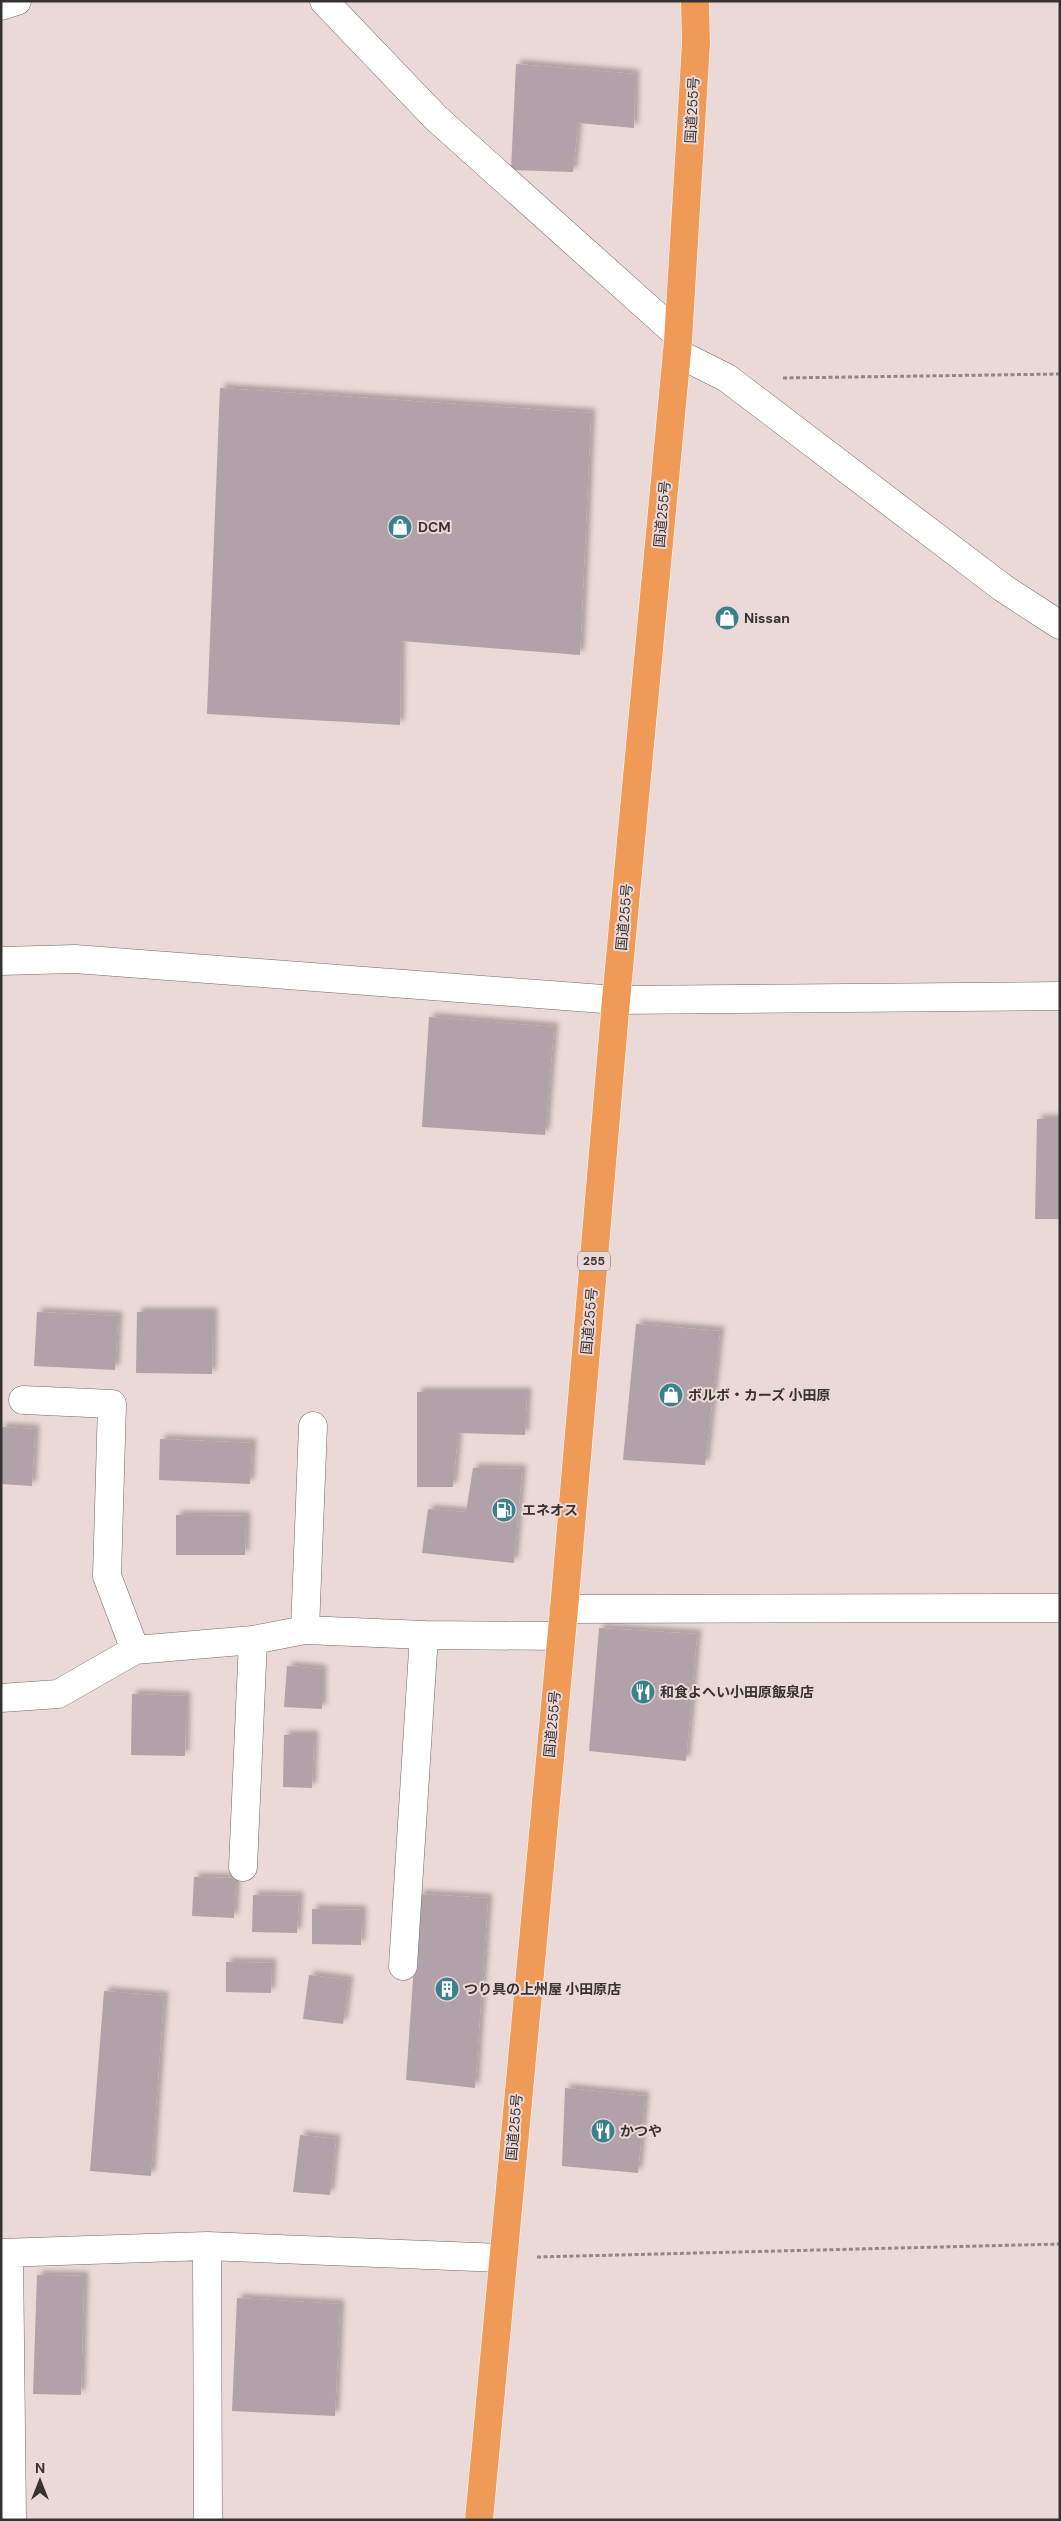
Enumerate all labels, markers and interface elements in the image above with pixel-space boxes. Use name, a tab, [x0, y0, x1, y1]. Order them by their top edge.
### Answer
street label: 国道255号	[681, 76, 703, 144]
street label: 国道255号	[650, 480, 674, 548]
shop icon: DCM	[387, 514, 413, 540]
place label: DCM	[418, 518, 451, 536]
shop icon: Nissan	[714, 605, 740, 631]
place label: Nissan	[744, 609, 790, 627]
street label: 国道255号	[612, 883, 636, 951]
road number: 255	[578, 1252, 610, 1270]
street label: 国道255号	[577, 1287, 601, 1355]
shop icon: ボルボ・カーズ 小田原	[658, 1382, 684, 1408]
place label: ボルボ・カーズ 小田原	[688, 1386, 831, 1404]
fuel station icon: エネオス	[491, 1497, 517, 1523]
place label: エネオス	[522, 1501, 578, 1519]
restaurant icon: 和食よへい小田原飯泉店	[630, 1679, 656, 1705]
place label: 和食よへい小田原飯泉店	[660, 1683, 814, 1701]
street label: 国道255号	[540, 1690, 564, 1758]
building icon: つり具の上州屋 小田原店	[434, 1976, 460, 2002]
place label: つり具の上州屋 小田原店	[464, 1980, 621, 1998]
street label: 国道255号	[502, 2093, 526, 2161]
restaurant icon: かつや	[590, 2118, 616, 2144]
place label: かつや	[620, 2122, 662, 2140]
north arrow	[15, 2456, 65, 2506]
text: N	[35, 2459, 45, 2477]

